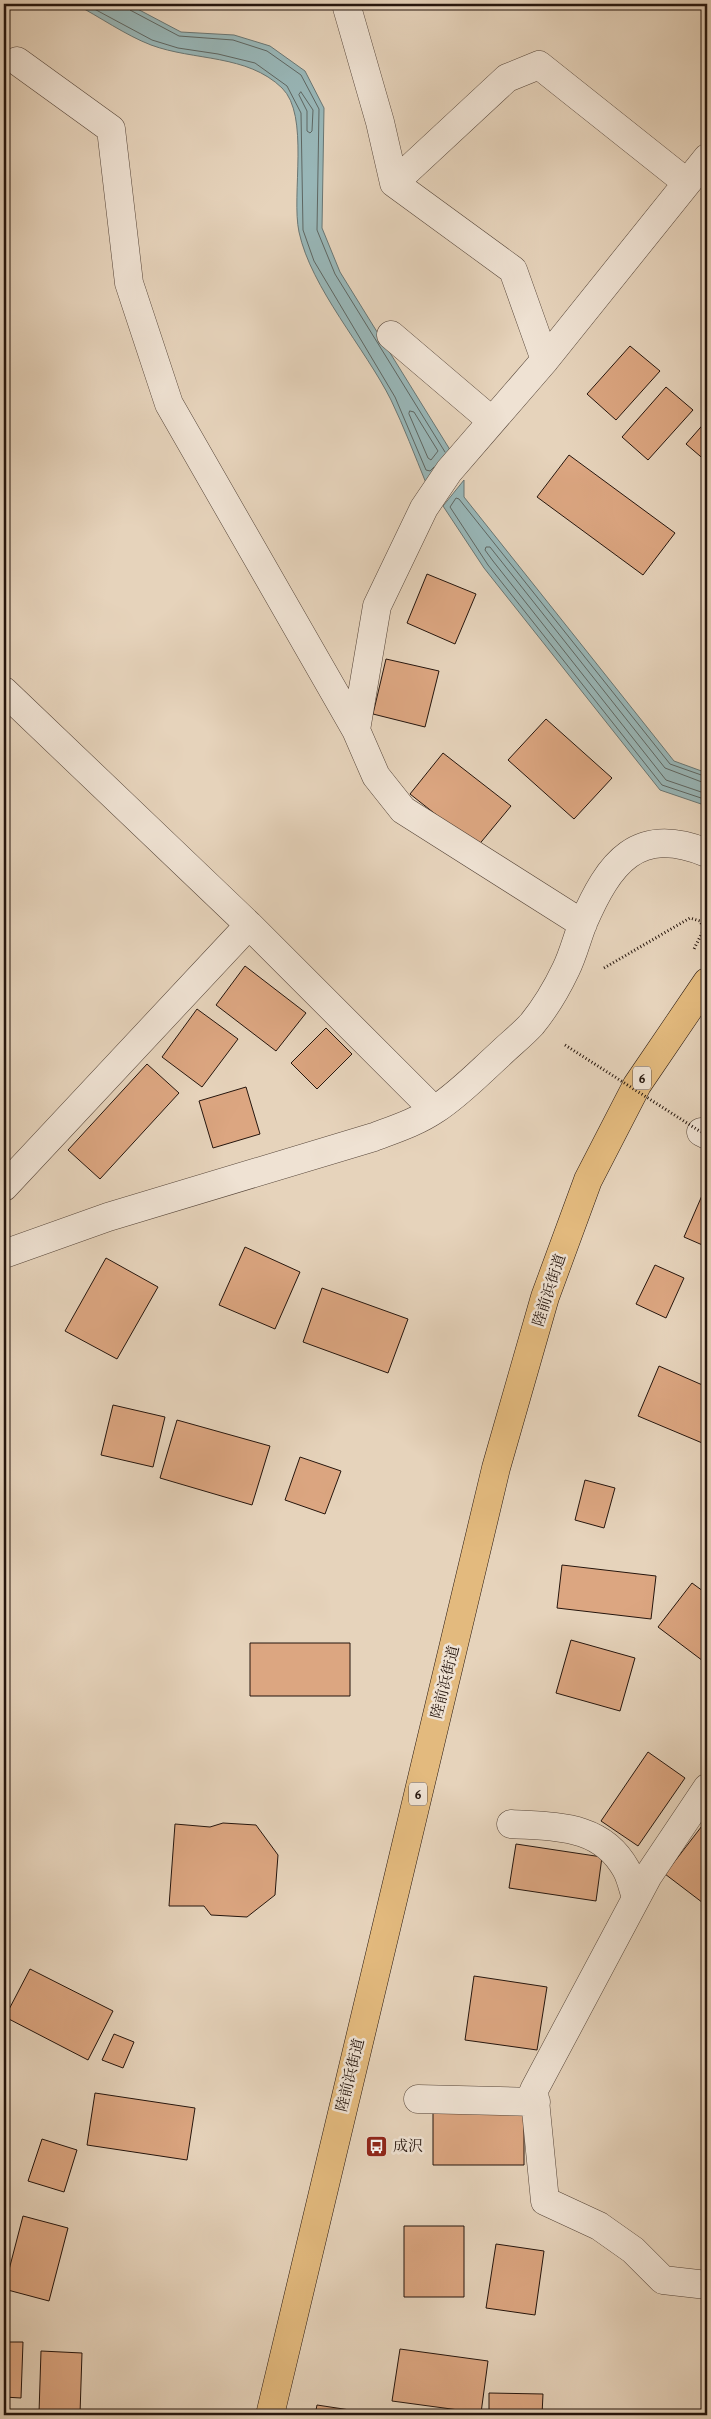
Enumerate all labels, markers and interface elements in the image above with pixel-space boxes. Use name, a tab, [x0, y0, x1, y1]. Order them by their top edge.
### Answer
road number: 6	[633, 1066, 651, 1090]
street label: 陸前浜街道	[528, 1251, 570, 1329]
street label: 陸前浜街道	[426, 1643, 464, 1721]
road number: 6	[409, 1782, 427, 1806]
street label: 陸前浜街道	[331, 2036, 369, 2114]
bus stop icon: 成沢	[365, 2134, 389, 2158]
place label: 成沢	[393, 2136, 423, 2156]

